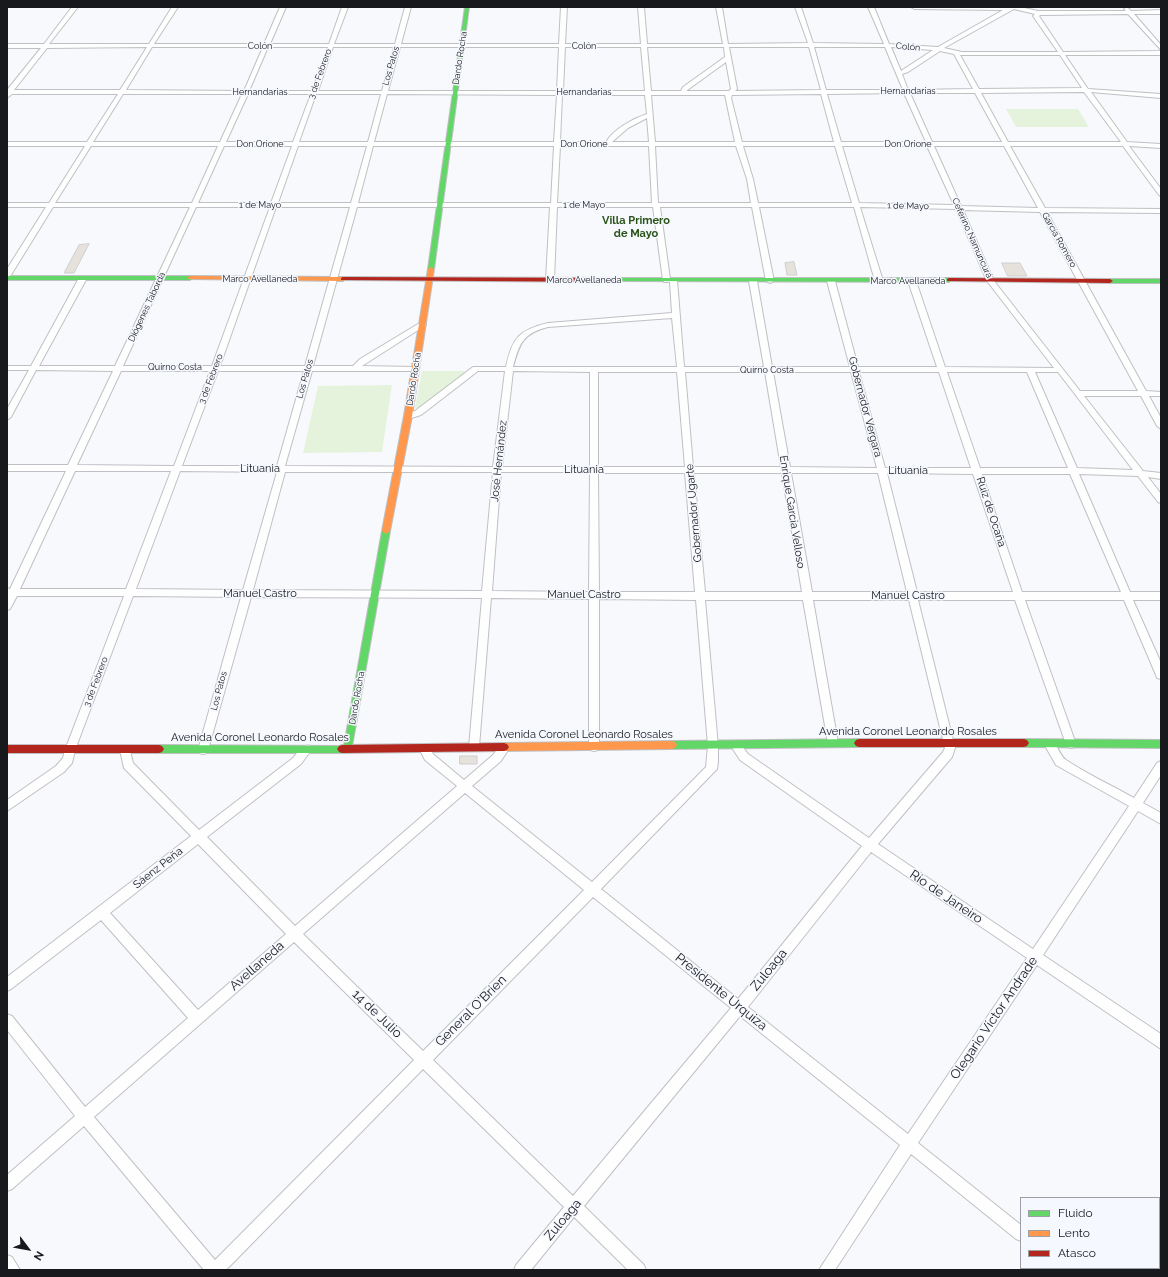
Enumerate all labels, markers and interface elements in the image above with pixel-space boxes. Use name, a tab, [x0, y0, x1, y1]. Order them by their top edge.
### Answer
street label: Dardo Rocha	[450, 31, 470, 85]
street label: Colón	[248, 41, 272, 51]
street label: Colón	[572, 41, 596, 51]
street label: Colón	[895, 41, 921, 53]
street label: Los Patos	[380, 45, 402, 87]
street label: 3 de Febrero	[306, 47, 334, 101]
street label: Hernandarias	[880, 86, 936, 96]
street label: Hernandarias	[232, 87, 288, 97]
street label: Hernandarias	[556, 87, 612, 97]
street label: Don Orione	[236, 139, 284, 149]
street label: Don Orione	[560, 139, 608, 149]
street label: Don Orione	[884, 139, 932, 149]
street label: Ceferino Namuncurá	[949, 196, 995, 280]
street label: 1 de Mayo	[239, 200, 281, 210]
street label: 1 de Mayo	[563, 200, 605, 210]
street label: 1 de Mayo	[887, 200, 929, 212]
street label: García Romero	[1039, 210, 1079, 270]
district label: Villa Primero de Mayo	[602, 214, 670, 240]
street label: Diógenes Taborda	[126, 270, 168, 344]
street label: Marco Avellaneda	[223, 274, 297, 284]
street label: Marco Avellaneda	[547, 275, 621, 285]
street label: Marco Avellaneda	[871, 276, 945, 286]
street label: 3 de Febrero	[197, 352, 225, 406]
street label: Dardo Rocha	[404, 352, 424, 406]
street label: Gobernador Vergara	[845, 355, 885, 459]
street label: Los Patos	[294, 358, 316, 400]
street label: Quirno Costa	[148, 362, 202, 372]
street label: Quirno Costa	[740, 365, 794, 375]
street label: José Hernández	[488, 419, 510, 503]
street label: Enrique García Velloso	[777, 455, 807, 569]
street label: Lituania	[240, 462, 280, 476]
street label: Lituania	[564, 463, 604, 477]
street label: Gobernador Ugarte	[683, 463, 705, 563]
street label: Lituania	[888, 464, 928, 478]
street label: Ruiz de Ocaña	[973, 475, 1009, 549]
street label: Manuel Castro	[223, 587, 297, 601]
street label: Manuel Castro	[547, 588, 621, 602]
street label: Manuel Castro	[871, 589, 945, 603]
street label: 3 de Febrero	[82, 655, 110, 709]
street label: Los Patos	[209, 670, 229, 712]
street label: Dardo Rocha	[347, 671, 367, 725]
street label: Avenida Coronel Leonardo Rosales	[819, 725, 997, 739]
street label: Avenida Coronel Leonardo Rosales	[495, 728, 673, 742]
street label: Avenida Coronel Leonardo Rosales	[171, 731, 349, 745]
street label: Sáenz Peña	[131, 845, 185, 891]
street label: Río de Janeiro	[907, 867, 985, 927]
street label: Avellaneda	[227, 938, 287, 994]
street label: Zuloaga	[747, 946, 791, 994]
street label: Presidente Urquiza	[672, 950, 770, 1034]
street label: Olegario Víctor Andrade	[947, 954, 1041, 1082]
street label: General O'Brien	[432, 972, 510, 1050]
street label: 14 de Julio	[349, 986, 405, 1042]
street label: Zuloaga	[541, 1196, 585, 1244]
legend	[1020, 1197, 1160, 1269]
text: Fluido	[1058, 1206, 1093, 1220]
text: Lento	[1058, 1226, 1090, 1240]
north arrow	[8, 1229, 48, 1269]
text: Atasco	[1058, 1246, 1096, 1260]
text: N	[31, 1249, 46, 1263]

